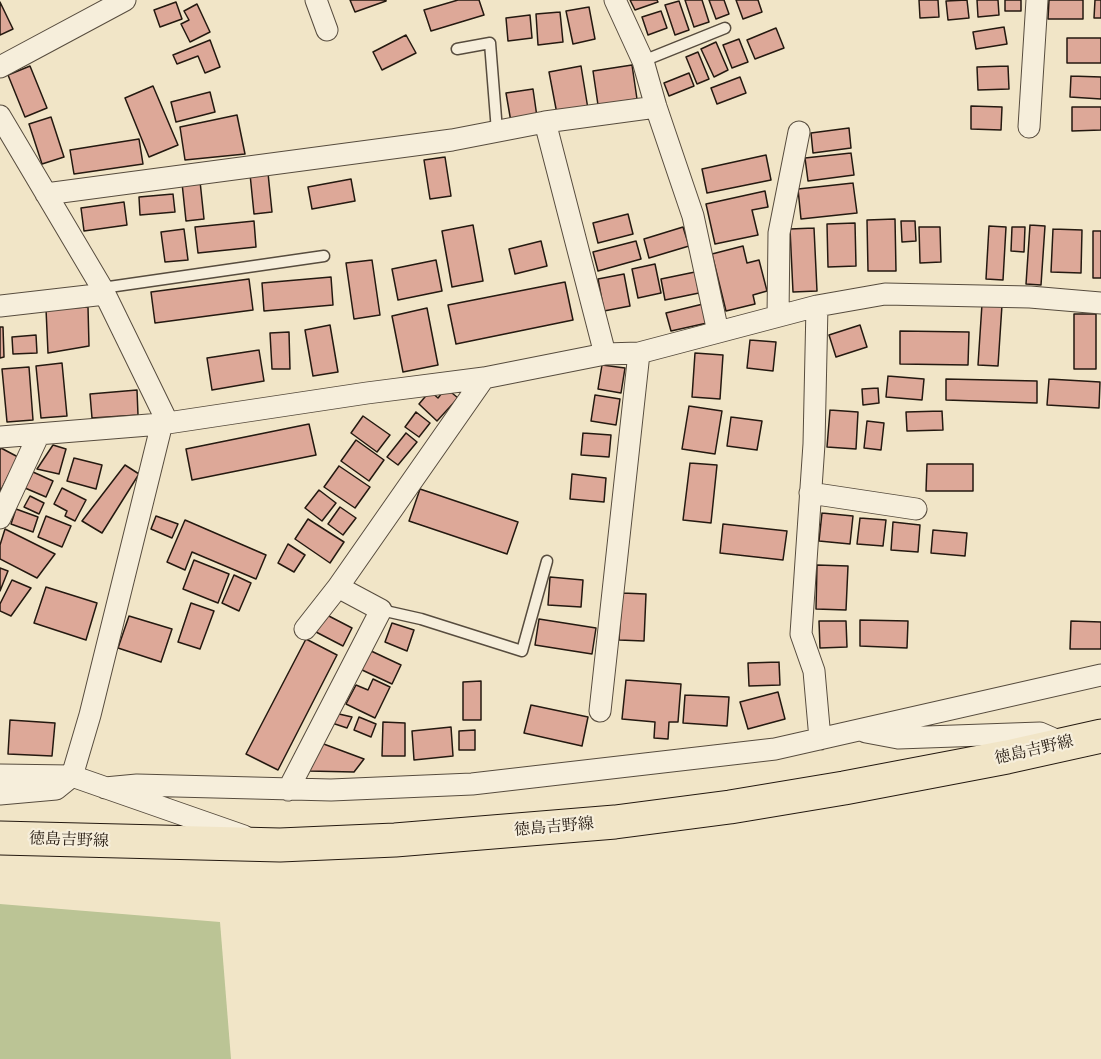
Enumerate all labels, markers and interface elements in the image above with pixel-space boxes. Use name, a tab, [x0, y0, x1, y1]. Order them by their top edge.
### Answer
street label: 徳島吉野線	[993, 732, 1075, 768]
street label: 徳島吉野線	[513, 814, 595, 840]
street label: 徳島吉野線	[29, 829, 109, 851]

